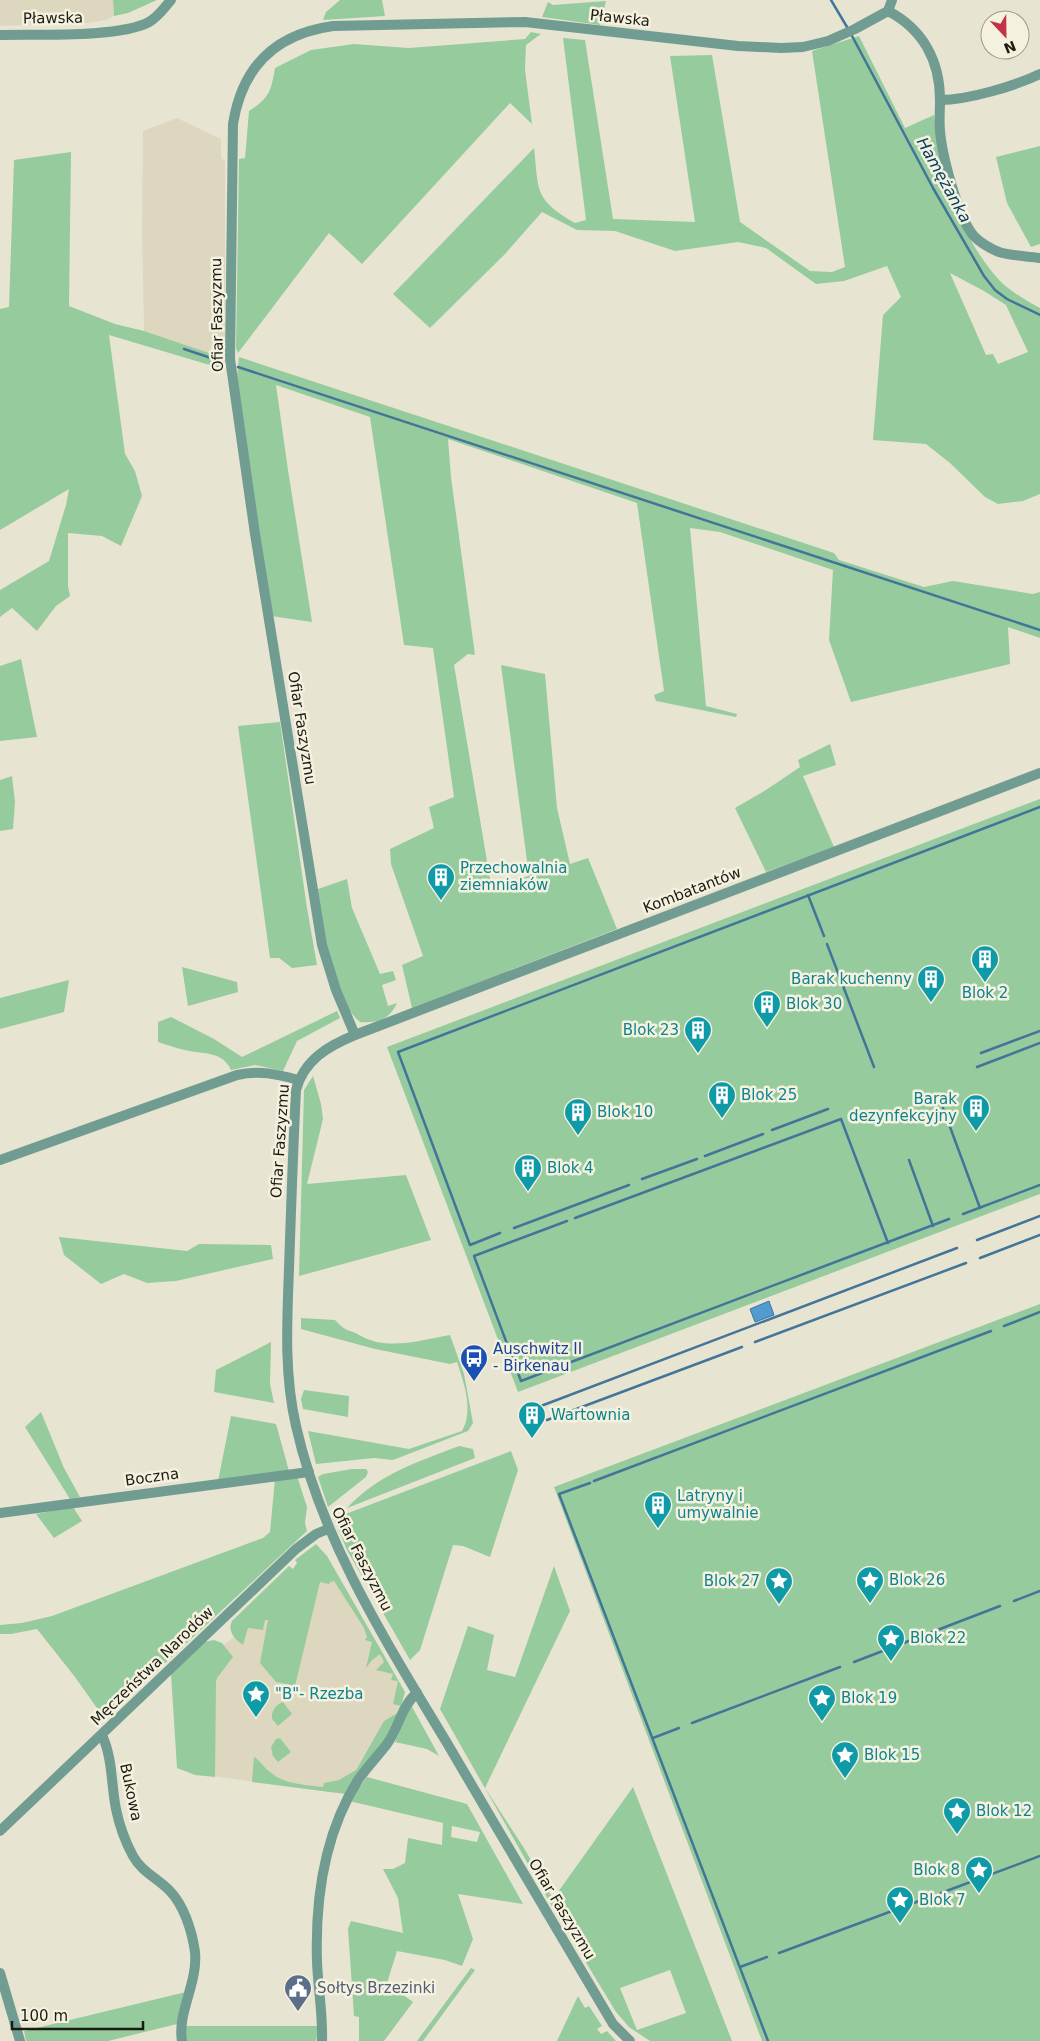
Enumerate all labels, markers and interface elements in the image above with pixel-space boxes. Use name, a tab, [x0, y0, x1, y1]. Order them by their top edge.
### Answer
street label: Pławska	[589, 6, 651, 30]
street label: Pławska	[23, 8, 83, 28]
north arrow	[980, 10, 1030, 60]
text: N	[1001, 37, 1018, 57]
water label: Hamężanka	[913, 134, 975, 226]
street label: Ofiar Faszyzmu	[207, 258, 227, 372]
street label: Ofiar Faszyzmu	[284, 670, 320, 786]
place label: Przechowalnia ziemniaków	[460, 859, 567, 894]
building icon: Przechowalnia ziemniaków	[426, 862, 456, 901]
street label: Kombatantów	[640, 863, 744, 917]
building icon: Blok 2	[970, 944, 1000, 983]
building icon: Barak kuchenny	[916, 964, 946, 1003]
place label: Barak kuchenny	[791, 970, 912, 988]
place label: Blok 2	[962, 984, 1008, 1002]
building icon: Blok 30	[752, 989, 782, 1028]
place label: Blok 30	[786, 995, 842, 1013]
building icon: Blok 23	[683, 1015, 713, 1054]
place label: Blok 23	[623, 1021, 679, 1039]
building icon: Blok 25	[707, 1080, 737, 1119]
street label: Ofiar Faszyzmu	[267, 1083, 293, 1199]
place label: Blok 25	[741, 1086, 797, 1104]
place label: Barak dezynfekcyjny	[849, 1090, 957, 1125]
building icon: Barak dezynfekcyjny	[961, 1093, 991, 1132]
building icon: Blok 10	[563, 1097, 593, 1136]
place label: Blok 10	[597, 1103, 653, 1121]
building icon: Blok 4	[513, 1153, 543, 1192]
place label: Blok 4	[547, 1159, 594, 1177]
place label: Auschwitz II - Birkenau	[493, 1340, 582, 1375]
bus stop icon: Auschwitz II - Birkenau	[459, 1343, 489, 1382]
building icon: Wartownia	[517, 1400, 547, 1439]
place label: Wartownia	[551, 1406, 630, 1424]
street label: Boczna	[124, 1464, 180, 1490]
place label: Latryny i umywalnie	[677, 1487, 759, 1522]
building icon: Latryny i umywalnie	[643, 1490, 673, 1529]
street label: Ofiar Faszyzmu	[328, 1504, 396, 1614]
place icon: Blok 26	[855, 1565, 885, 1604]
place icon: Blok 27	[764, 1566, 794, 1605]
place label: Blok 26	[889, 1571, 945, 1589]
place label: Blok 27	[704, 1572, 760, 1590]
street label: Męczeństwa Narodów	[87, 1603, 217, 1729]
place icon: Blok 22	[876, 1623, 906, 1662]
place label: Blok 22	[910, 1629, 966, 1647]
place icon: "B"- Rzezba	[241, 1679, 271, 1718]
place icon: Blok 19	[807, 1683, 837, 1722]
place label: "B"- Rzezba	[275, 1685, 363, 1703]
place label: Blok 19	[841, 1689, 897, 1707]
place icon: Blok 15	[830, 1740, 860, 1779]
place label: Blok 15	[864, 1746, 920, 1764]
street label: Bukowa	[116, 1761, 146, 1823]
place icon: Blok 12	[942, 1796, 972, 1835]
place label: Blok 12	[976, 1802, 1032, 1820]
street label: Ofiar Faszyzmu	[525, 1855, 599, 1963]
place icon: Blok 8	[964, 1855, 994, 1894]
place label: Blok 8	[913, 1861, 960, 1879]
place icon: Blok 7	[885, 1885, 915, 1924]
place label: Blok 7	[919, 1891, 966, 1909]
public building icon: Sołtys Brzezinki	[283, 1973, 313, 2012]
place label: Sołtys Brzezinki	[317, 1979, 435, 1997]
scale bar	[12, 1998, 144, 2030]
text: 100 m	[20, 2007, 68, 2025]

